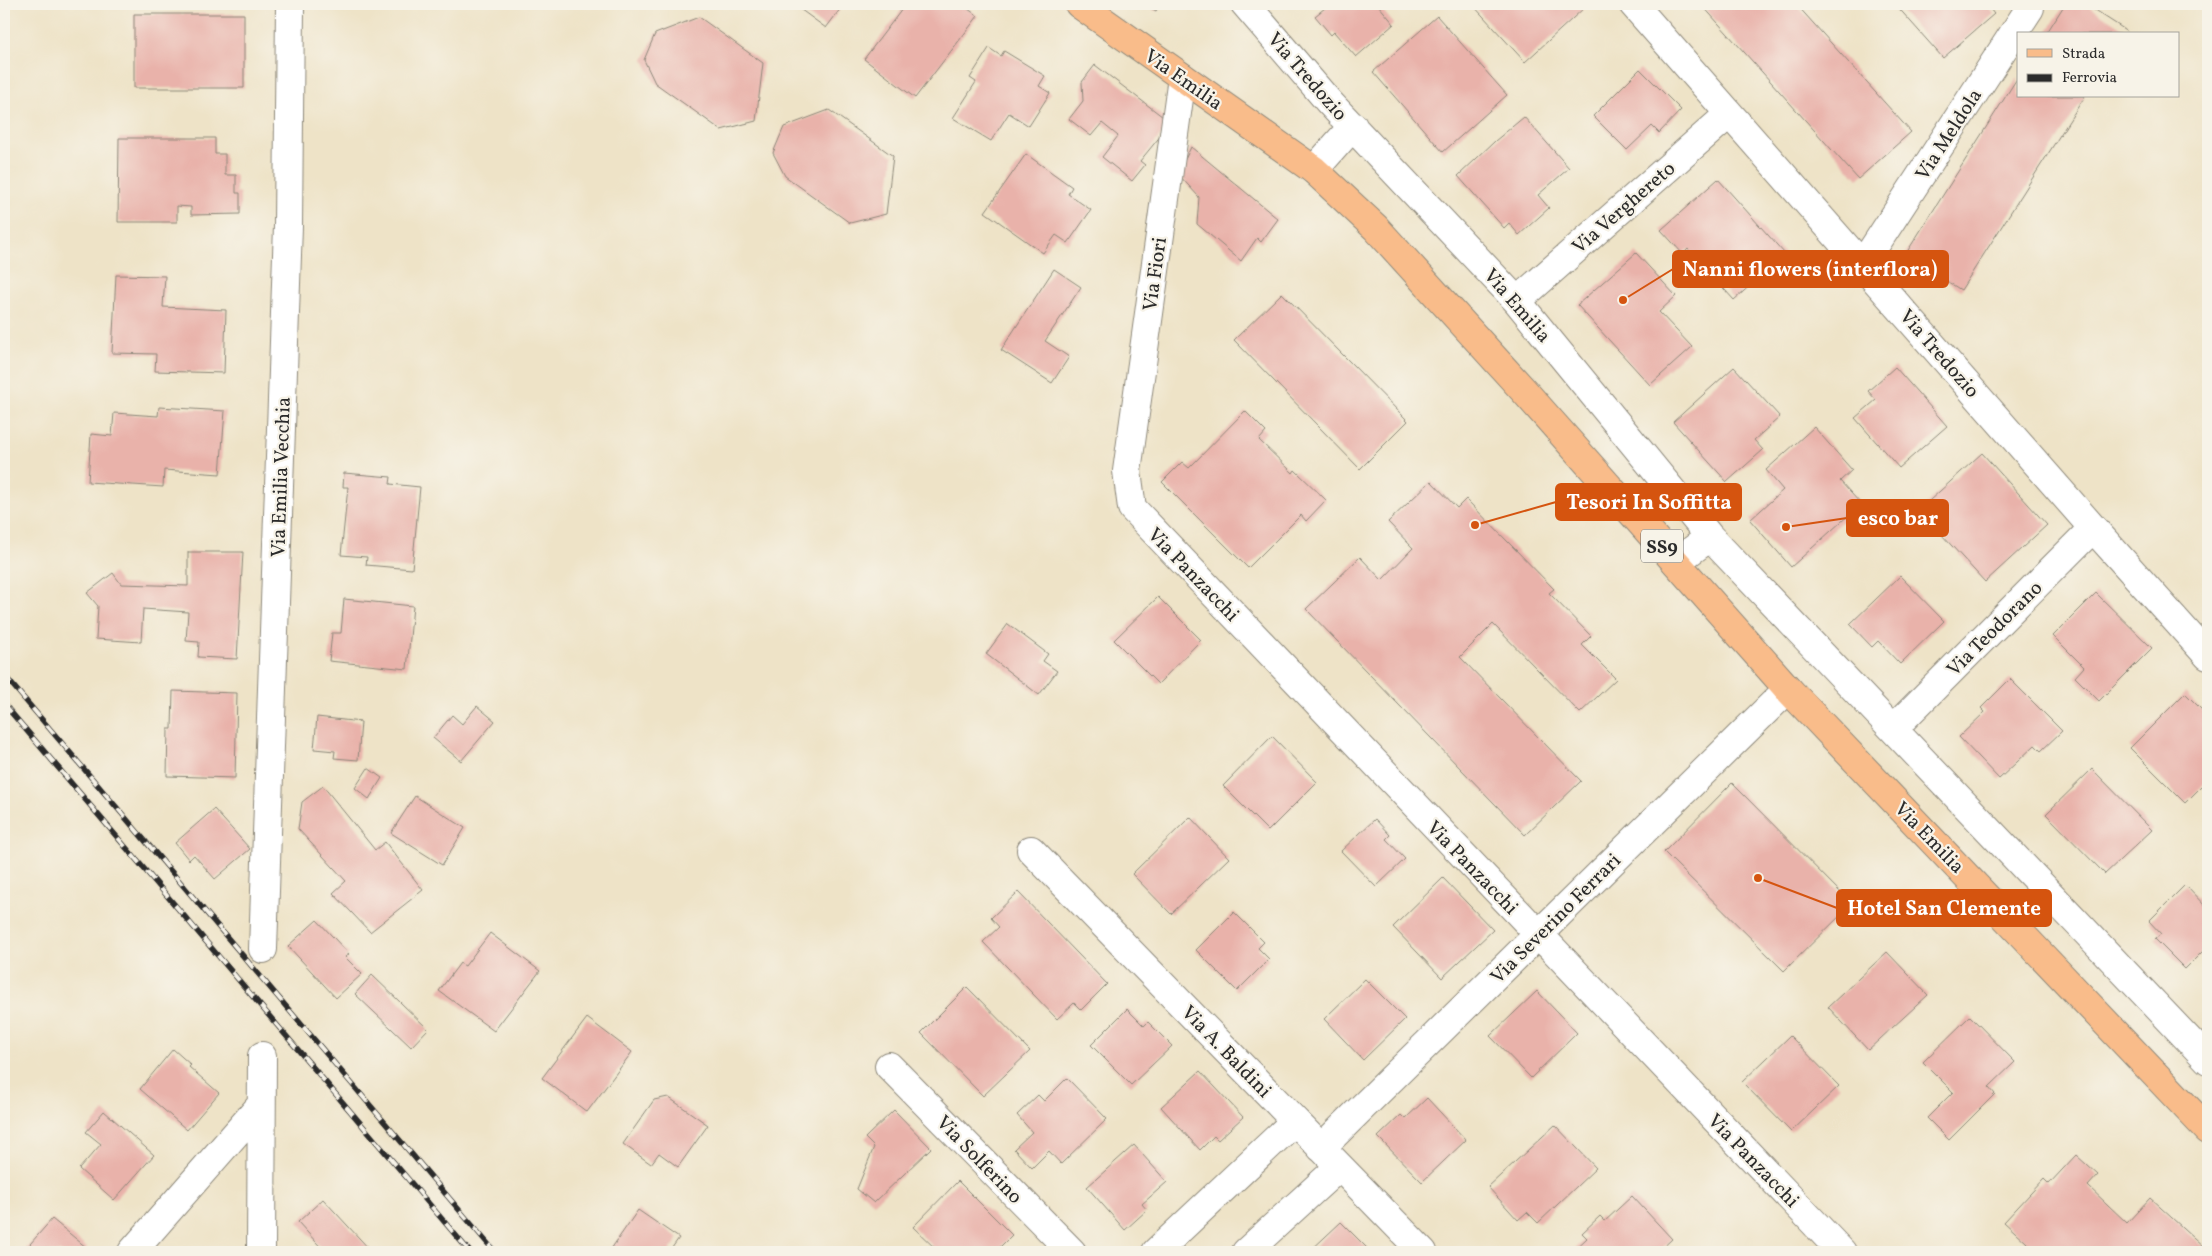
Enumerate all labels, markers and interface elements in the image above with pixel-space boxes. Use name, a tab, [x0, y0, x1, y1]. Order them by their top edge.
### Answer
street label: Via Tredozio	[1260, 27, 1353, 128]
legend	[2017, 32, 2180, 98]
street label: Via Emilia	[1138, 43, 1228, 118]
text: Strada	[2062, 44, 2105, 65]
text: Ferrovia	[2062, 68, 2117, 89]
street label: Via Meldola	[1910, 84, 1990, 186]
street label: Via Verghereto	[1567, 156, 1682, 261]
street label: Via Fiori	[1137, 235, 1175, 313]
callout: Nanni flowers (interflora)	[1673, 251, 1948, 287]
text: Nanni flowers (interflora)	[1682, 256, 1938, 285]
street label: Via Emilia	[1476, 263, 1557, 350]
street label: Via Tredozio	[1892, 304, 1985, 405]
street label: Via Emilia Vecchia	[265, 396, 299, 558]
callout: Tesori In Soffitta	[1556, 484, 1741, 520]
text: Tesori In Soffitta	[1566, 489, 1732, 518]
callout: esco bar	[1847, 500, 1948, 536]
text: esco bar	[1858, 505, 1938, 534]
street label: Via Panzacchi	[1140, 522, 1245, 629]
road number: SS9	[1641, 530, 1683, 562]
street label: Via Teodorano	[1941, 575, 2050, 684]
street label: Via Emilia	[1887, 796, 1970, 881]
street label: Via Panzacchi	[1419, 815, 1524, 922]
street label: Via Severino Ferrari	[1485, 848, 1628, 991]
callout: Hotel San Clemente	[1837, 890, 2051, 926]
text: Hotel San Clemente	[1847, 895, 2041, 924]
street label: Via A. Baldini	[1174, 1000, 1277, 1105]
street label: Via Panzacchi	[1700, 1108, 1805, 1215]
street label: Via Solferino	[929, 1110, 1028, 1211]

